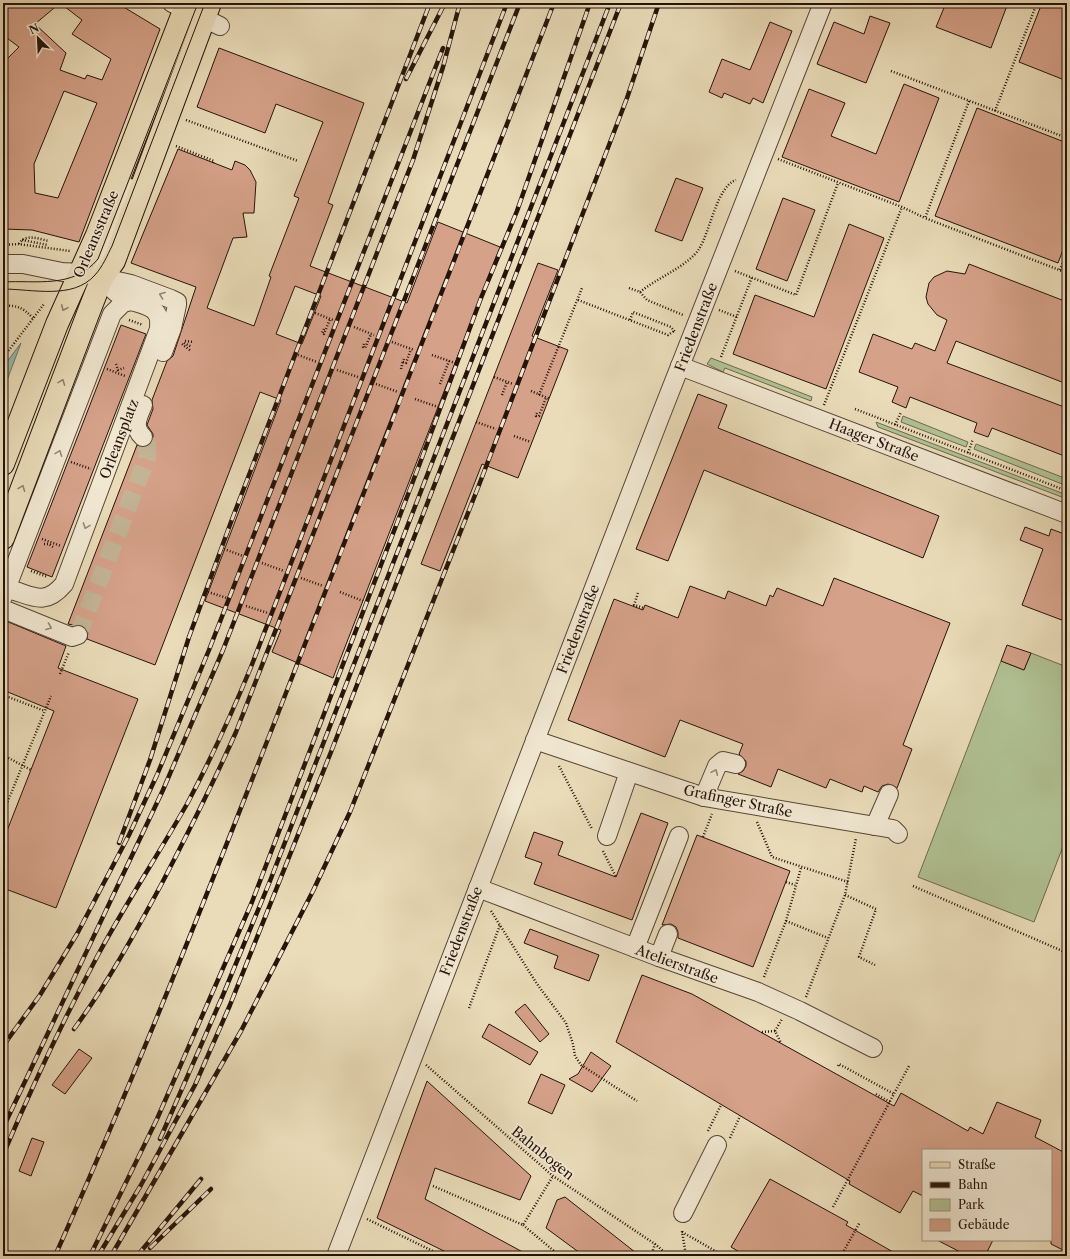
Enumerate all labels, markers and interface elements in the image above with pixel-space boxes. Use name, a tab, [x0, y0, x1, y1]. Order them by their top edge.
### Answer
north arrow	[18, 18, 58, 58]
text: N	[27, 20, 42, 37]
street label: Orleansstraße	[69, 187, 123, 281]
street label: Friedenstraße	[671, 280, 721, 374]
one-way arrow	[158, 292, 165, 300]
one-way arrow	[61, 304, 69, 312]
one-way arrow	[58, 379, 66, 386]
street label: Orleansplatz	[96, 397, 142, 481]
street label: Haager Straße	[826, 415, 922, 466]
one-way arrow	[55, 449, 63, 456]
one-way arrow	[17, 485, 25, 492]
one-way arrow	[83, 523, 91, 530]
street label: Friedenstraße	[553, 582, 603, 676]
one-way arrow	[45, 623, 52, 631]
one-way arrow	[710, 769, 718, 776]
street label: Grafinger Straße	[682, 781, 794, 821]
street label: Friedenstraße	[436, 884, 486, 978]
street label: Atelierstraße	[632, 940, 721, 987]
street label: Bahnbogen	[508, 1122, 578, 1184]
legend	[922, 1149, 1052, 1241]
text: Straße	[958, 1157, 996, 1172]
text: Bahn	[958, 1177, 988, 1192]
text: Park	[958, 1197, 985, 1212]
text: Gebäude	[958, 1217, 1010, 1232]

